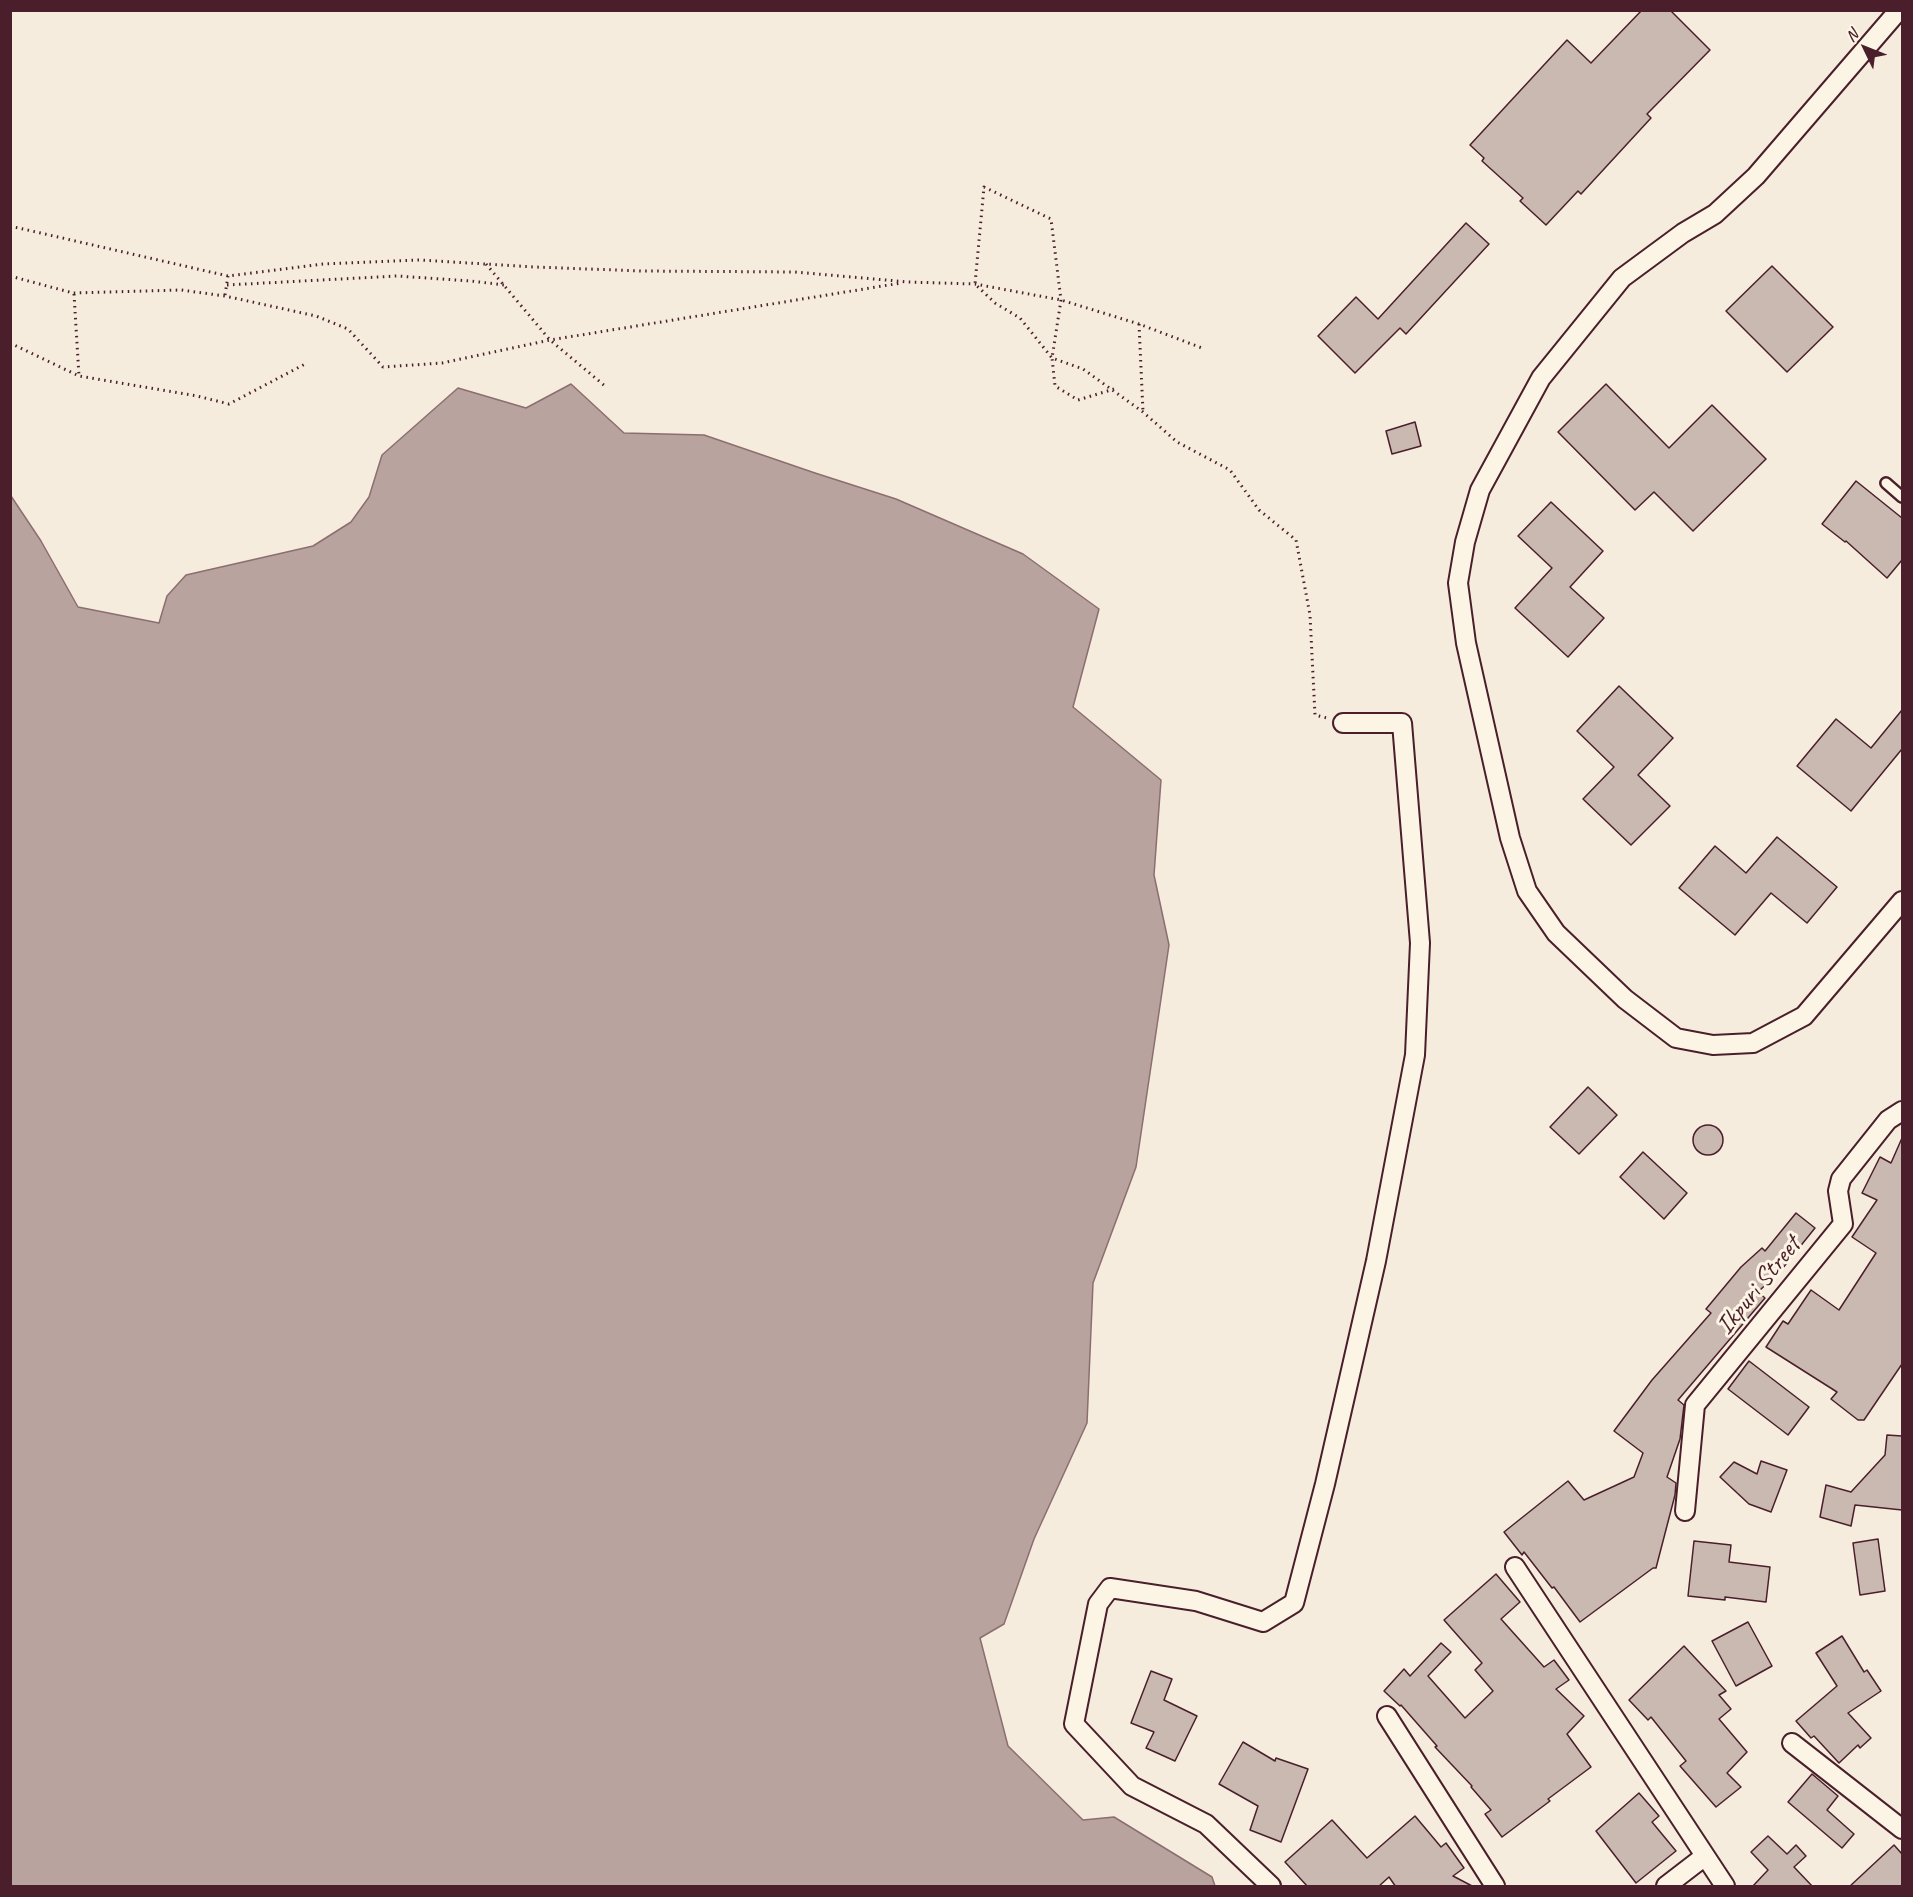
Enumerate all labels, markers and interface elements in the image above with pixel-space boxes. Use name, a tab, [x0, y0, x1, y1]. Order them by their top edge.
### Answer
north arrow	[1835, 18, 1895, 78]
text: N	[1841, 25, 1863, 46]
street label: Ikpuri Street	[1710, 1231, 1808, 1341]

